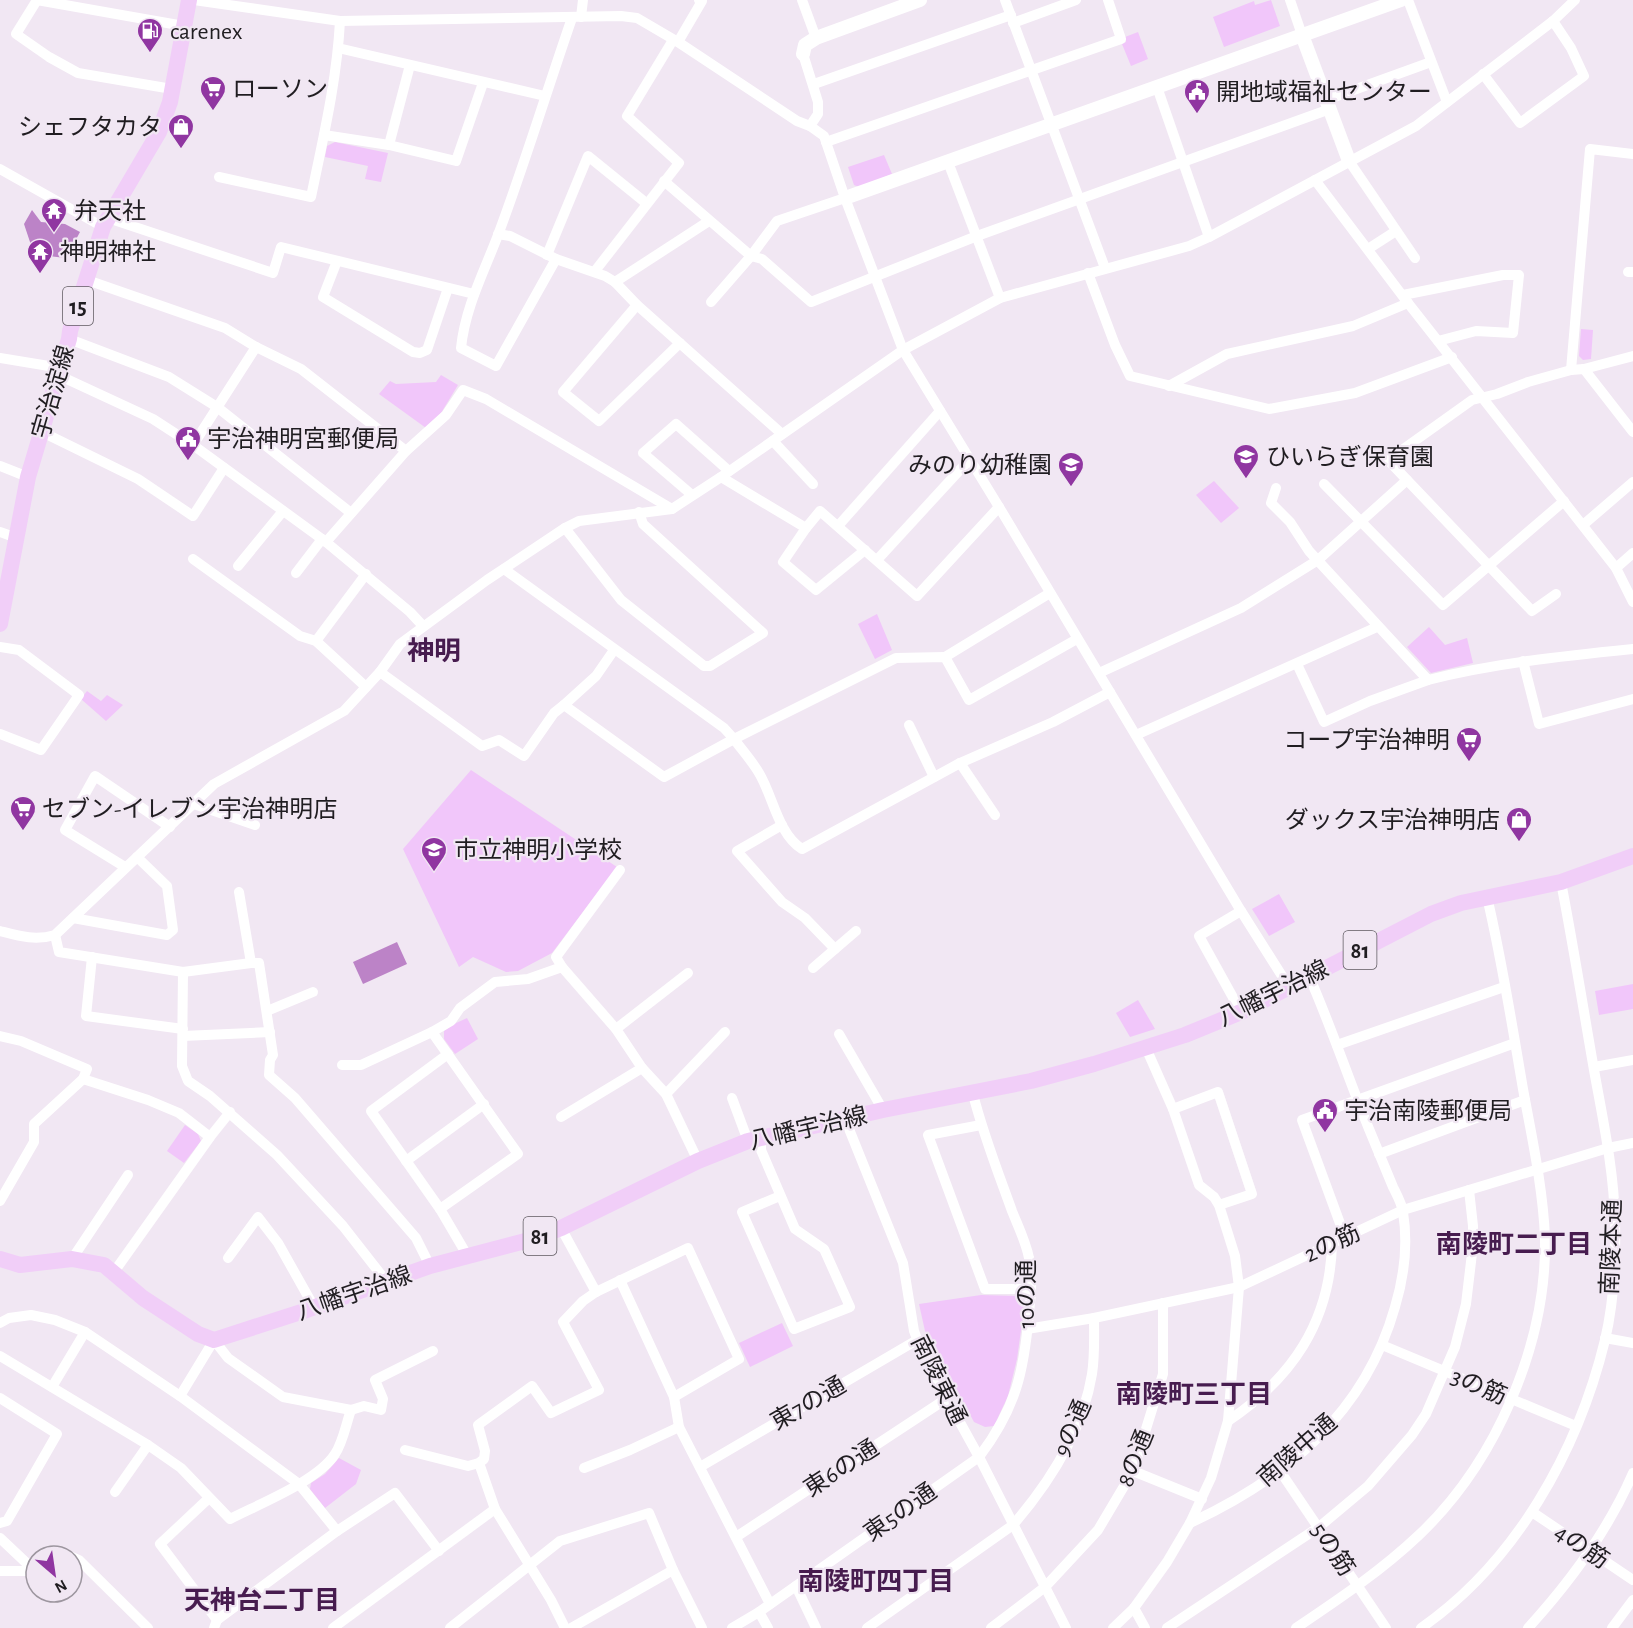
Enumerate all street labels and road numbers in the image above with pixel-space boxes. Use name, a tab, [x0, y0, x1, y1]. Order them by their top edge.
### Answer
road number: 15	[63, 287, 93, 325]
street label: 宇治淀線	[27, 342, 79, 442]
road number: 81	[1344, 931, 1376, 969]
street label: 八幡宇治線	[1213, 955, 1333, 1031]
street label: 八幡宇治線	[747, 1102, 869, 1154]
street label: 南陵本通	[1596, 1199, 1626, 1295]
road number: 81	[524, 1217, 556, 1255]
street label: 2の筋	[1300, 1219, 1364, 1267]
street label: 10の通	[1014, 1260, 1039, 1328]
street label: 八幡宇治線	[293, 1261, 415, 1325]
street label: 南陵東通	[906, 1331, 972, 1429]
street label: 3の筋	[1447, 1363, 1511, 1409]
street label: 東7の通	[766, 1371, 850, 1435]
street label: 9の通	[1049, 1396, 1096, 1460]
street label: 南陵中通	[1252, 1409, 1342, 1491]
street label: 8の通	[1113, 1426, 1158, 1490]
street label: 東6の通	[799, 1434, 883, 1502]
street label: 東5の通	[859, 1478, 941, 1546]
street label: 5の筋	[1306, 1518, 1360, 1580]
street label: 4の筋	[1550, 1519, 1614, 1573]

